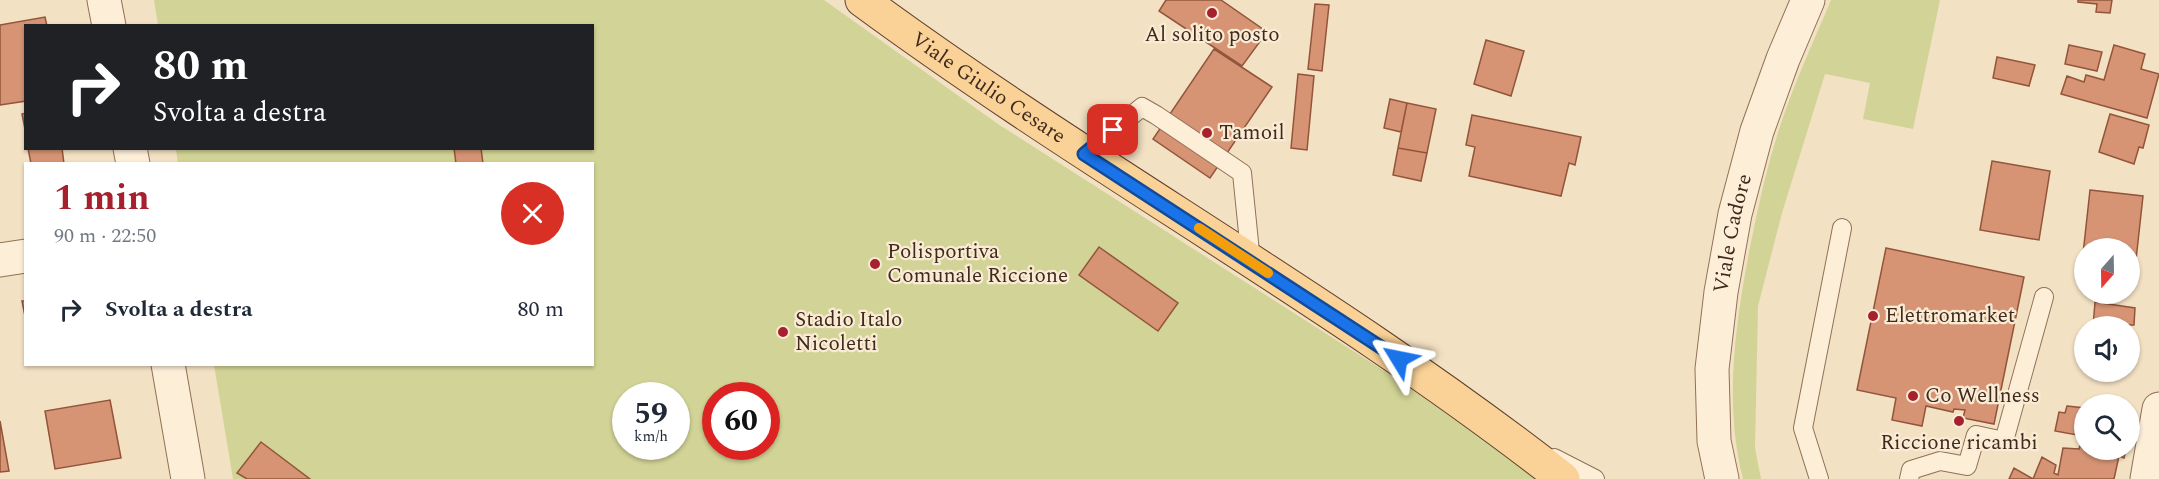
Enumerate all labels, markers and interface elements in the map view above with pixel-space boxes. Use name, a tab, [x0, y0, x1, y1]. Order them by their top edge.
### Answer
marker: Al solito posto	[1205, 6, 1219, 20]
place label: Al solito posto	[1144, 19, 1280, 51]
street label: Viale Giulio Cesare	[904, 24, 1072, 152]
text: 80 m	[153, 35, 248, 98]
icon: right	[54, 48, 132, 126]
text: Svolta a destra	[153, 92, 326, 134]
pin	[1087, 104, 1138, 155]
icon: arrive	[1096, 113, 1129, 146]
place label: Tamoil	[1219, 117, 1285, 149]
marker: Tamoil	[1200, 126, 1214, 140]
street label: Viale Cadore	[1705, 170, 1761, 296]
text: 1 min	[54, 171, 150, 226]
button: close	[501, 182, 564, 245]
text: 90 m · 22:50	[54, 221, 156, 251]
place label: Polisportiva Comunale Riccione	[887, 236, 1068, 292]
north arrow	[2074, 238, 2140, 304]
map controls	[2074, 238, 2140, 460]
marker: Polisportiva Comunale Riccione	[868, 257, 882, 271]
icon: right	[54, 293, 87, 326]
text: Svolta a destra	[105, 293, 252, 326]
text: 80 m	[518, 293, 564, 326]
place label: Elettromarket	[1885, 300, 2015, 332]
place label: Stadio Italo Nicoletti	[795, 304, 902, 360]
marker: Elettromarket	[1866, 309, 1880, 323]
button: sound	[2074, 316, 2140, 382]
marker: Stadio Italo Nicoletti	[776, 325, 790, 339]
position arrow	[1367, 327, 1431, 391]
place label: Co Wellness	[1925, 380, 2040, 412]
speed limit sign: 60	[702, 382, 780, 460]
marker: Co Wellness	[1906, 389, 1920, 403]
text: 59	[634, 391, 668, 437]
button: search	[2074, 394, 2140, 460]
marker: Riccione ricambi	[1952, 414, 1966, 428]
text: km/h	[634, 425, 668, 448]
place label: Riccione ricambi	[1880, 427, 2038, 459]

